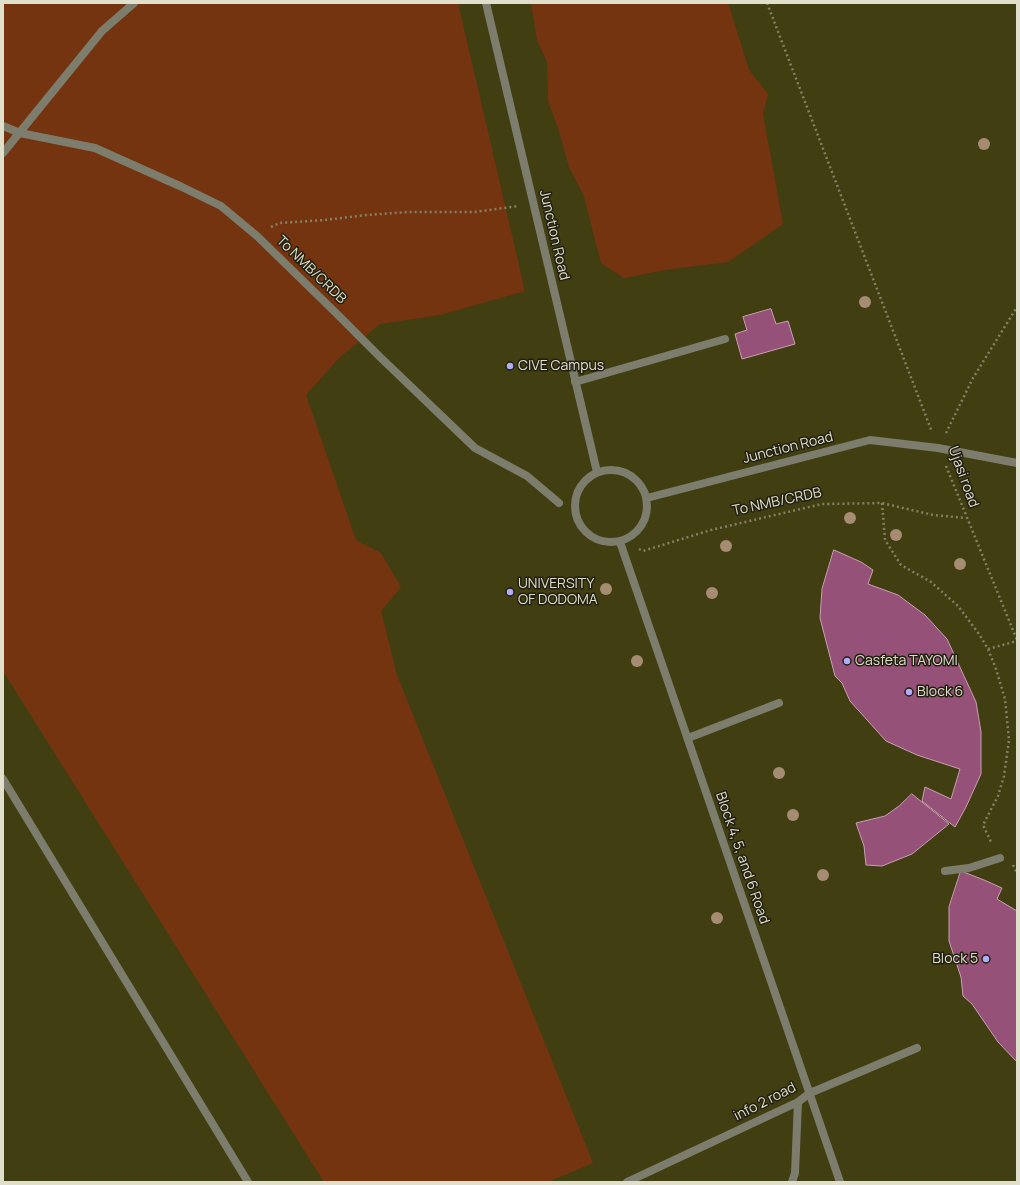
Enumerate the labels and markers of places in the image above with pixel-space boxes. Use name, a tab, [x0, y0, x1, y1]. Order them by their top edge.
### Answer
place label: CIVE Campus	[518, 358, 604, 374]
marker: CIVE Campus	[505, 361, 515, 371]
place label: UNIVERSITY OF DODOMA	[518, 576, 598, 608]
marker: UNIVERSITY OF DODOMA	[505, 587, 515, 597]
place label: Casfeta TAYOMI	[855, 653, 958, 669]
marker: Casfeta TAYOMI	[842, 656, 852, 666]
place label: Block 6	[917, 684, 963, 700]
marker: Block 6	[904, 687, 914, 697]
place label: Block 5	[932, 951, 978, 967]
marker: Block 5	[981, 954, 991, 964]

